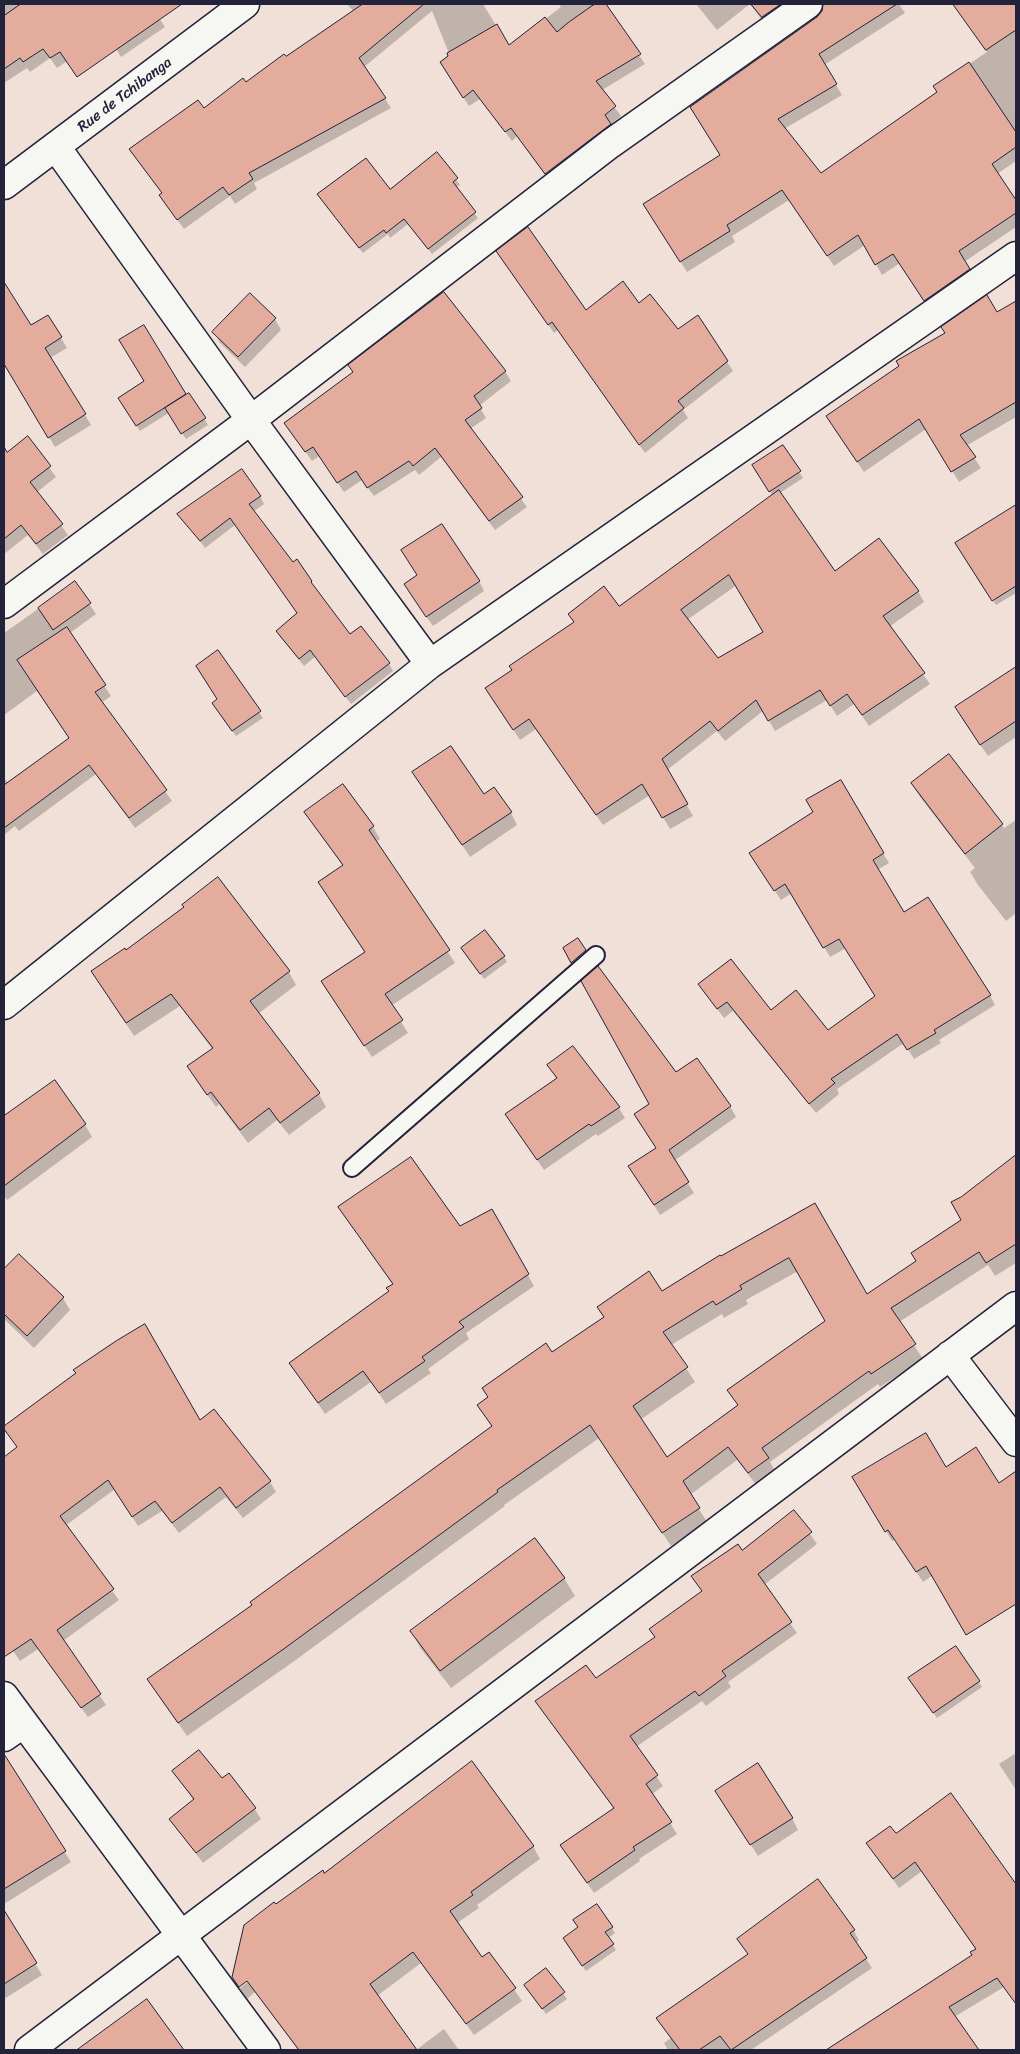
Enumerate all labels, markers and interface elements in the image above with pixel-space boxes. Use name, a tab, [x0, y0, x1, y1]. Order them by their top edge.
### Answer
street label: Rue de Tchibanga	[74, 54, 176, 136]

